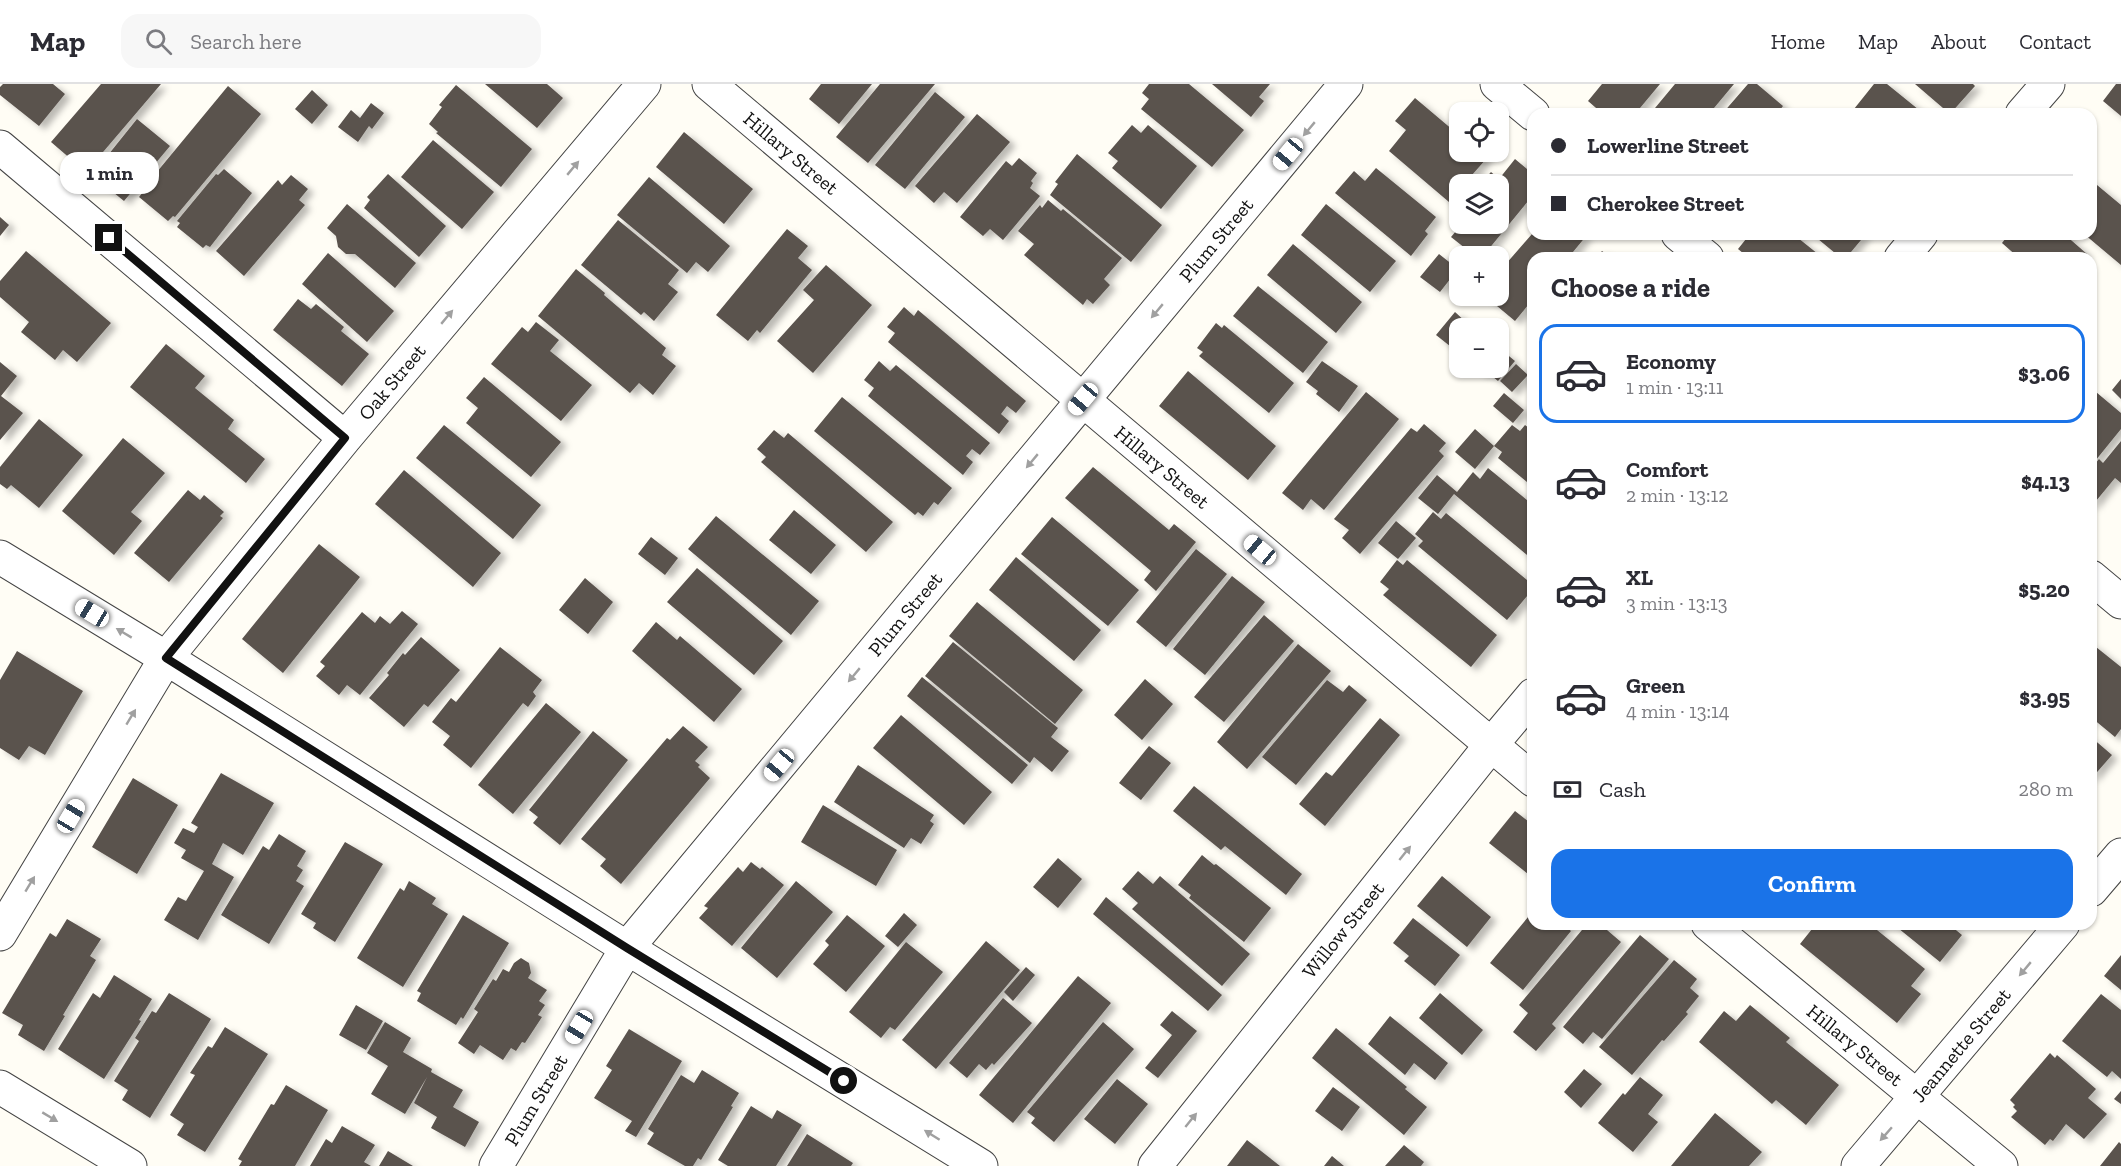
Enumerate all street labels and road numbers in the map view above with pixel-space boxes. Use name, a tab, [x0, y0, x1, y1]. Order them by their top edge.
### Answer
street label: Hillary Street	[739, 106, 844, 200]
street label: Plum Street	[1174, 193, 1259, 287]
street label: Oak Street	[353, 339, 431, 425]
street label: Hillary Street	[1110, 420, 1215, 514]
street label: Plum Street	[863, 567, 948, 661]
street label: Willow Street	[1297, 877, 1389, 983]
street label: Jeannette Street	[1906, 983, 2016, 1107]
street label: Hillary Street	[1802, 999, 1908, 1091]
street label: Plum Street	[499, 1049, 573, 1150]

